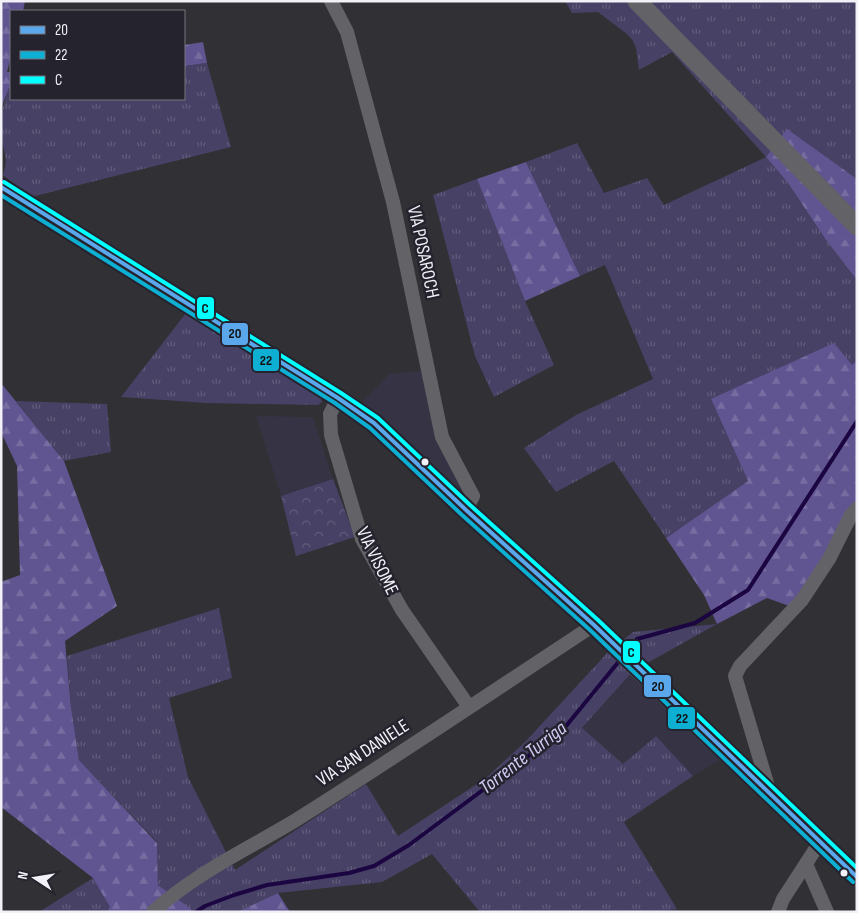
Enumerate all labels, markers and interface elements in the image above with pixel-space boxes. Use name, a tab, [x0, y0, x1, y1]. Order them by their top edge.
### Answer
legend	[10, 10, 185, 100]
text: 20	[55, 21, 68, 40]
text: 22	[55, 46, 67, 65]
text: C	[55, 71, 62, 90]
street label: VIA POSAROCH	[402, 204, 444, 300]
line badge: C	[196, 296, 215, 320]
text: C	[201, 300, 209, 317]
line badge: 20	[221, 322, 249, 346]
text: 20	[229, 325, 242, 342]
line badge: 22	[252, 348, 280, 372]
text: 22	[260, 352, 272, 369]
unlabelled marker	[420, 457, 430, 467]
street label: VIA VISOME	[351, 523, 403, 599]
line badge: C	[622, 640, 641, 664]
text: C	[627, 644, 635, 661]
line badge: 20	[643, 674, 672, 698]
text: 20	[652, 678, 665, 695]
line badge: 22	[667, 706, 696, 730]
text: 22	[676, 710, 688, 727]
street label: VIA SAN DANIELE	[312, 714, 414, 792]
water label: Torrente Turriga	[474, 716, 572, 800]
north arrow	[10, 853, 60, 903]
unlabelled marker	[839, 868, 849, 878]
text: N	[14, 870, 32, 881]

